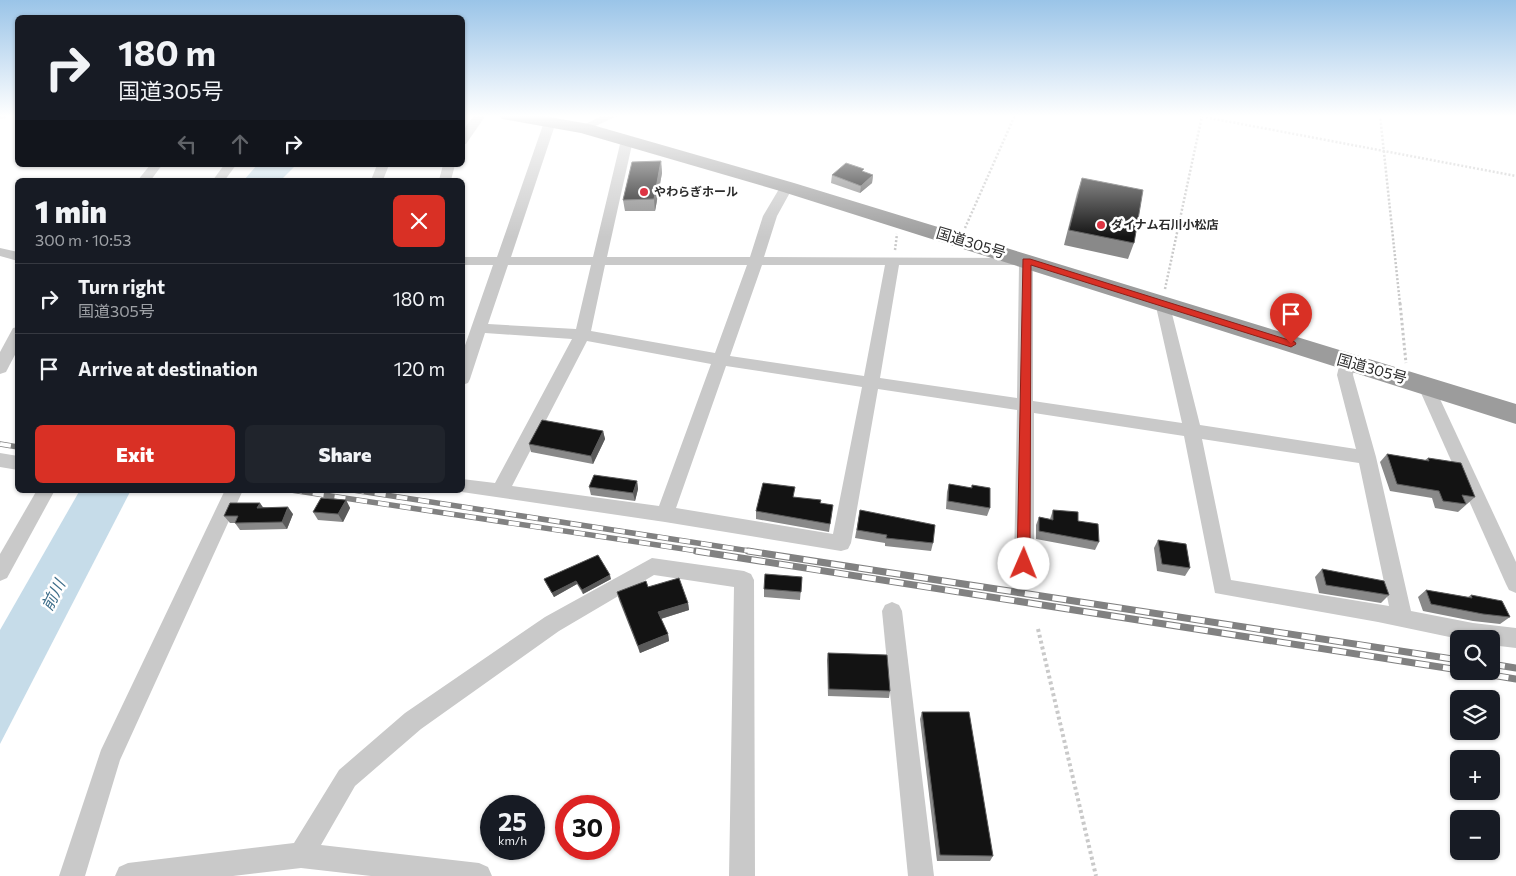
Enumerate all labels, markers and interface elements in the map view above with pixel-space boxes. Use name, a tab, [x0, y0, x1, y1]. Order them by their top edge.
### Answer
text: 180 m	[118, 30, 216, 73]
icon: right	[35, 35, 100, 100]
text: 国道305号	[118, 77, 224, 104]
icon: left	[173, 130, 201, 158]
icon: ahead	[226, 130, 254, 158]
icon: right	[279, 130, 307, 158]
place label: やわらぎホール	[654, 184, 738, 198]
marker: やわらぎホール	[638, 186, 650, 198]
text: 1 min	[35, 192, 107, 229]
button: close	[393, 195, 445, 247]
place label: ダイナム石川小松店	[1111, 217, 1218, 231]
marker: ダイナム石川小松店	[1095, 219, 1107, 231]
street label: 国道305号	[934, 223, 1008, 261]
text: 300 m · 10:53	[35, 230, 131, 249]
text: Turn right	[78, 275, 165, 298]
icon: right	[35, 285, 63, 313]
text: 180 m	[393, 287, 445, 310]
pin	[1270, 293, 1312, 344]
icon: arrive	[1277, 300, 1305, 328]
text: 国道305号	[78, 301, 155, 320]
street label: 国道305号	[1335, 349, 1409, 387]
icon: arrive	[35, 355, 63, 383]
text: Arrive at destination	[78, 357, 258, 380]
text: 120 m	[394, 357, 445, 380]
button: Exit	[35, 425, 235, 483]
button: Share	[245, 425, 445, 483]
position arrow	[997, 537, 1049, 589]
water label: 前川	[37, 574, 69, 613]
map controls	[1450, 630, 1500, 860]
button: search	[1450, 630, 1500, 680]
button: layers	[1450, 690, 1500, 740]
button: +	[1450, 750, 1500, 800]
speed limit sign: 30	[555, 795, 620, 860]
text: 25	[498, 806, 527, 836]
button: −	[1450, 810, 1500, 860]
text: km/h	[498, 833, 527, 847]

